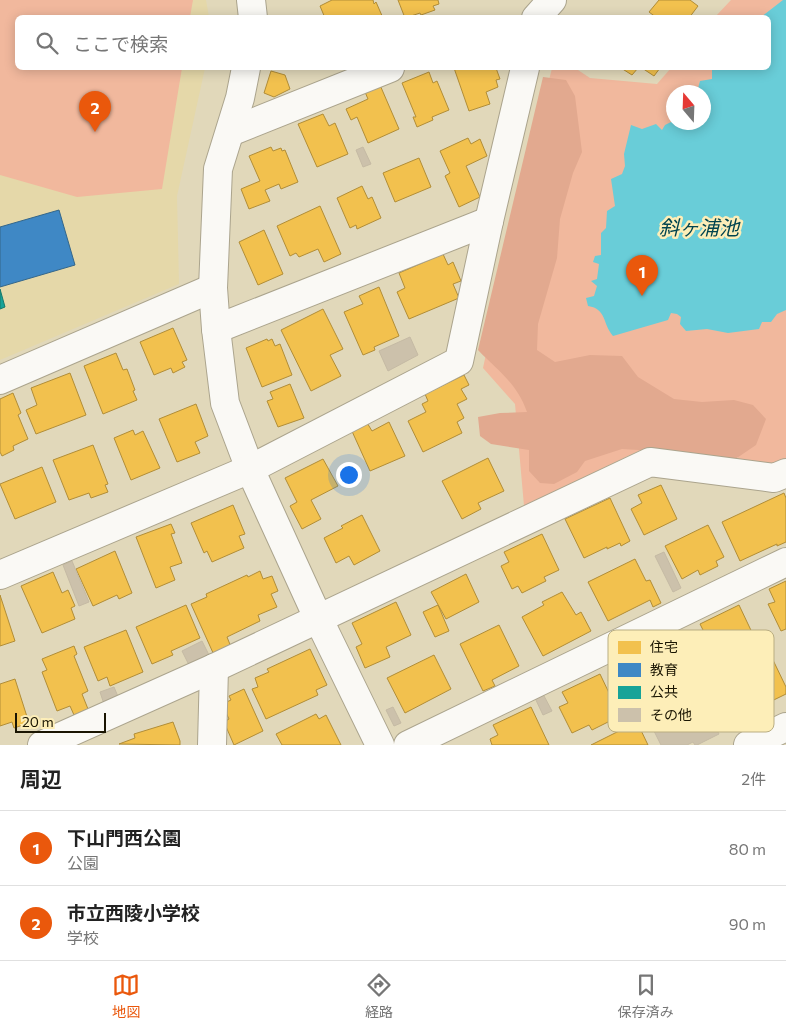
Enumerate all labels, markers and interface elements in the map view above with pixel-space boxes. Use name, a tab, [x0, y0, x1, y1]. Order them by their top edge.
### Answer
search box	[15, 15, 771, 70]
icon: search	[33, 29, 61, 57]
text: ここで検索	[73, 32, 168, 55]
north arrow	[666, 85, 711, 130]
pin: 2	[79, 91, 111, 132]
water label: 斜ヶ浦池	[659, 215, 741, 239]
pin: 1	[626, 255, 658, 296]
your location	[336, 462, 362, 488]
legend	[608, 630, 774, 732]
text: 住宅	[650, 638, 678, 655]
text: 教育	[650, 661, 678, 678]
text: 公共	[650, 683, 678, 700]
text: その他	[650, 706, 692, 723]
scale bar	[15, 710, 106, 733]
text: 20 m	[22, 713, 54, 730]
text: 周辺	[20, 766, 62, 791]
text: 2件	[741, 769, 766, 788]
text: 下山門西公園	[67, 826, 181, 849]
text: 1	[32, 839, 40, 858]
text: 80 m	[729, 839, 766, 858]
text: 公園	[67, 853, 99, 872]
text: 市立西陵小学校	[67, 901, 200, 924]
text: 2	[31, 914, 41, 933]
text: 90 m	[729, 914, 766, 933]
text: 学校	[67, 928, 99, 947]
tab: 地図	[112, 971, 140, 1021]
tab: 経路	[365, 971, 393, 1021]
tab: 保存済み	[618, 971, 674, 1021]

